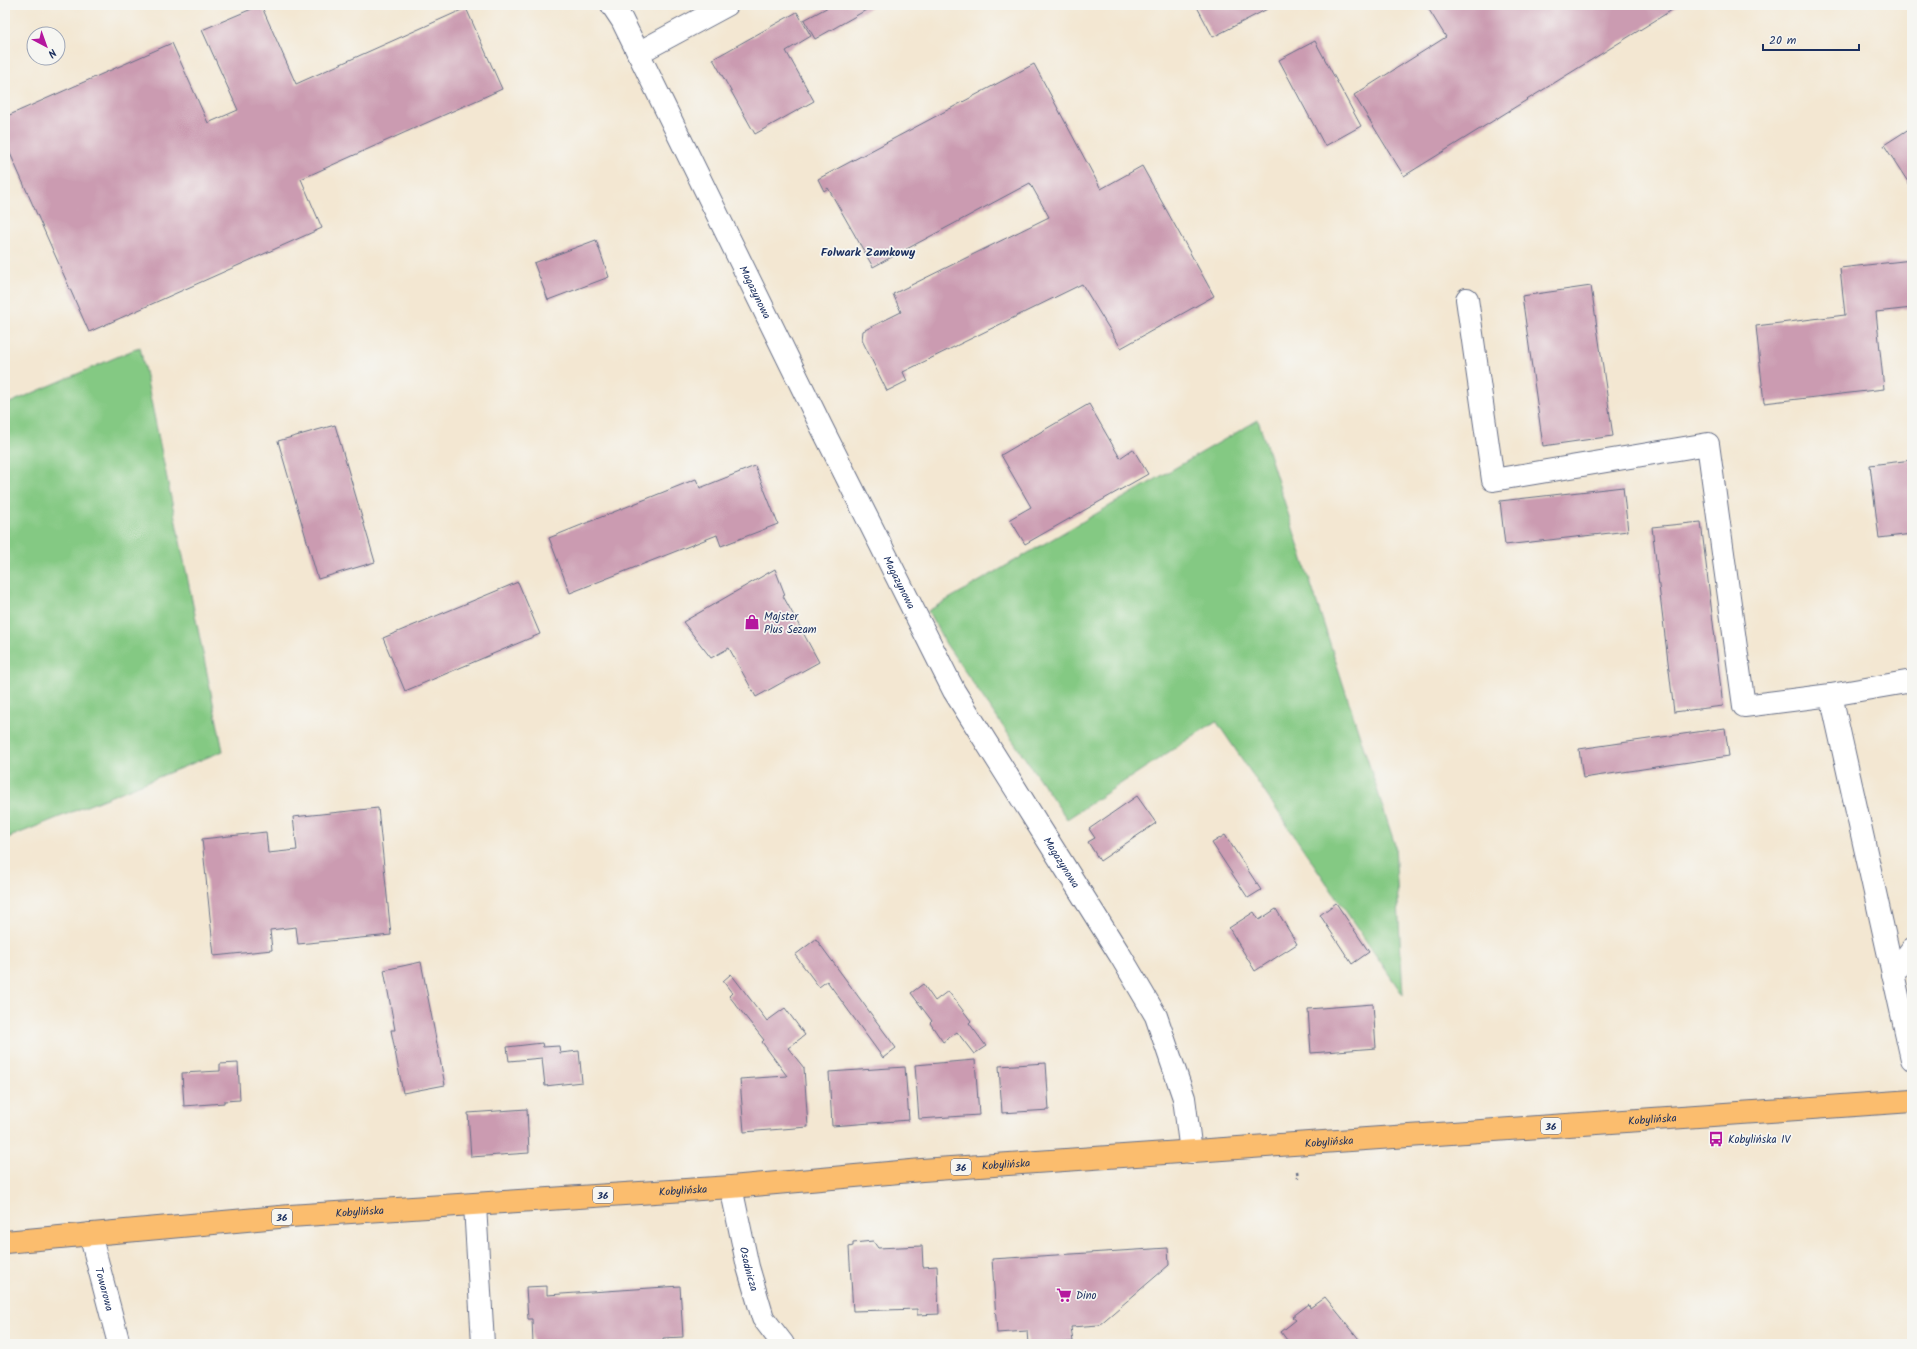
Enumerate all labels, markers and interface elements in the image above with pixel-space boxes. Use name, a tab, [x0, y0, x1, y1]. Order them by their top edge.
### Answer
north arrow	[26, 26, 66, 66]
scale bar	[1763, 26, 1859, 52]
text: 20 m	[1769, 31, 1797, 50]
text: N	[43, 44, 60, 62]
district label: Folwark Zamkowy	[821, 243, 916, 262]
street label: Magazynowa	[734, 263, 775, 322]
street label: Magazynowa	[878, 553, 920, 613]
place label: Majster Plus Sezam	[764, 608, 817, 639]
shop icon: Majster Plus Sezam	[743, 613, 761, 631]
street label: Magazynowa	[1038, 834, 1084, 892]
street label: Kobylińska	[1628, 1109, 1677, 1131]
road number: 36	[1541, 1118, 1561, 1134]
bus stop icon: Kobylińska IV	[1707, 1130, 1725, 1148]
place label: Kobylińska IV	[1728, 1131, 1791, 1149]
street label: Kobylińska	[1304, 1132, 1354, 1153]
street label: Kobylińska	[981, 1154, 1031, 1176]
road number: 36	[951, 1159, 971, 1175]
street label: Kobylińska	[658, 1181, 708, 1202]
road number: 36	[593, 1187, 613, 1203]
street label: Kobylińska	[335, 1202, 385, 1223]
road number: 36	[272, 1209, 292, 1225]
street label: Osadnicza	[734, 1245, 763, 1294]
street label: Towarowa	[89, 1265, 118, 1313]
supermarket icon: Dino	[1055, 1286, 1073, 1304]
place label: Dino	[1076, 1287, 1097, 1305]

